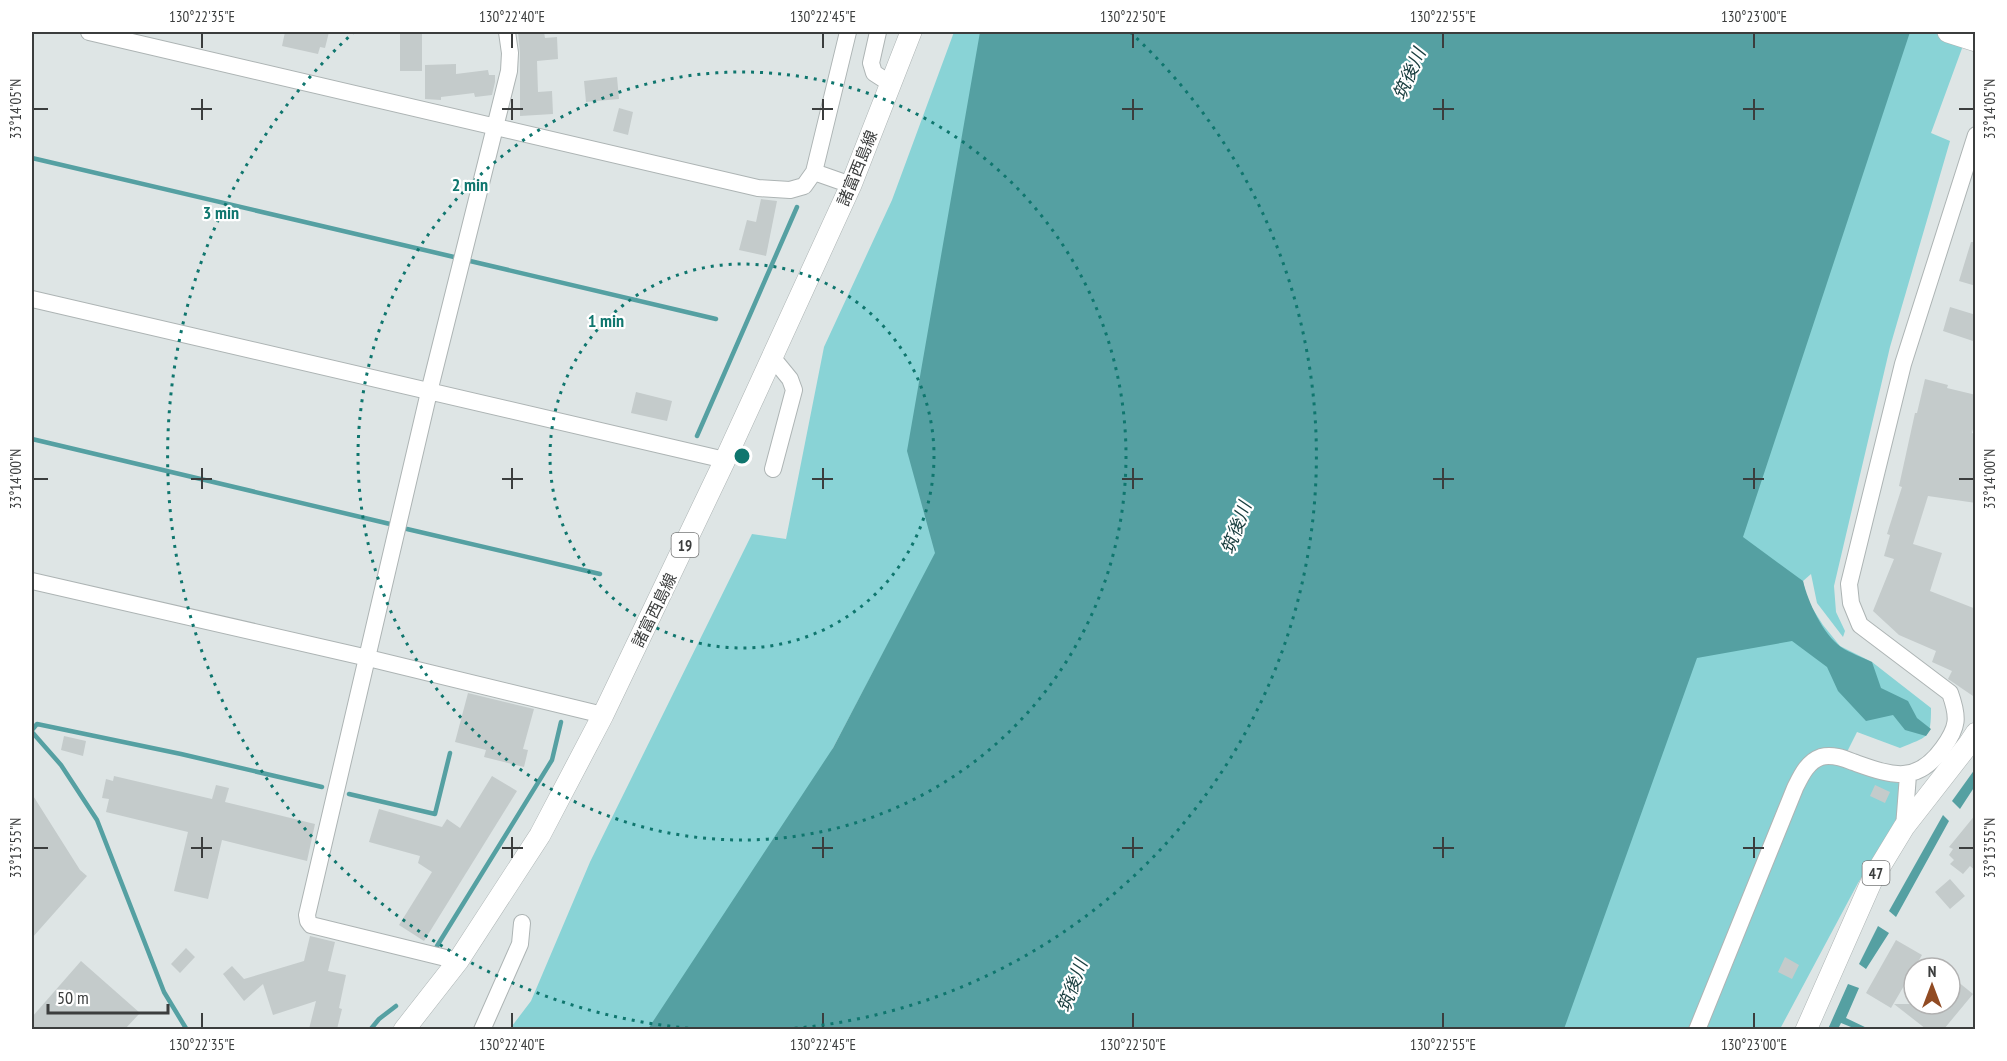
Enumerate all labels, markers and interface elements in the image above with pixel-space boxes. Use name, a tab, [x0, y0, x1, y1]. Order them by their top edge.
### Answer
text: 130°22'35"E	[169, 7, 235, 26]
text: 130°22'40"E	[479, 7, 545, 26]
text: 130°22'45"E	[790, 7, 856, 26]
text: 130°22'50"E	[1100, 7, 1166, 26]
text: 130°22'55"E	[1410, 7, 1476, 26]
text: 130°23'00"E	[1721, 7, 1787, 26]
water label: 筑後川	[1388, 43, 1431, 103]
text: 33°14'05"N	[6, 79, 25, 139]
text: 33°14'05"N	[1980, 79, 1999, 139]
street label: 諸富西島線	[833, 127, 881, 209]
text: 2 min	[452, 173, 488, 196]
text: 3 min	[203, 201, 239, 224]
text: 1 min	[588, 309, 624, 332]
centre of rings	[732, 446, 752, 466]
text: 33°14'00"N	[6, 449, 25, 509]
text: 33°14'00"N	[1980, 449, 1999, 509]
water label: 筑後川	[1216, 497, 1257, 557]
road number: 19	[672, 533, 698, 557]
street label: 諸富西島線	[627, 570, 681, 650]
text: 33°13'55"N	[6, 818, 25, 878]
text: 33°13'55"N	[1980, 818, 1999, 878]
road number: 47	[1862, 861, 1890, 885]
water label: 筑後川	[1052, 955, 1093, 1015]
north arrow	[1902, 956, 1962, 1016]
text: N	[1928, 961, 1936, 981]
scale bar	[48, 977, 168, 1015]
text: 50 m	[57, 986, 89, 1009]
text: 130°22'35"E	[169, 1035, 235, 1054]
text: 130°22'40"E	[479, 1035, 545, 1054]
text: 130°22'45"E	[790, 1035, 856, 1054]
text: 130°22'50"E	[1100, 1035, 1166, 1054]
text: 130°22'55"E	[1410, 1035, 1476, 1054]
text: 130°23'00"E	[1721, 1035, 1787, 1054]

